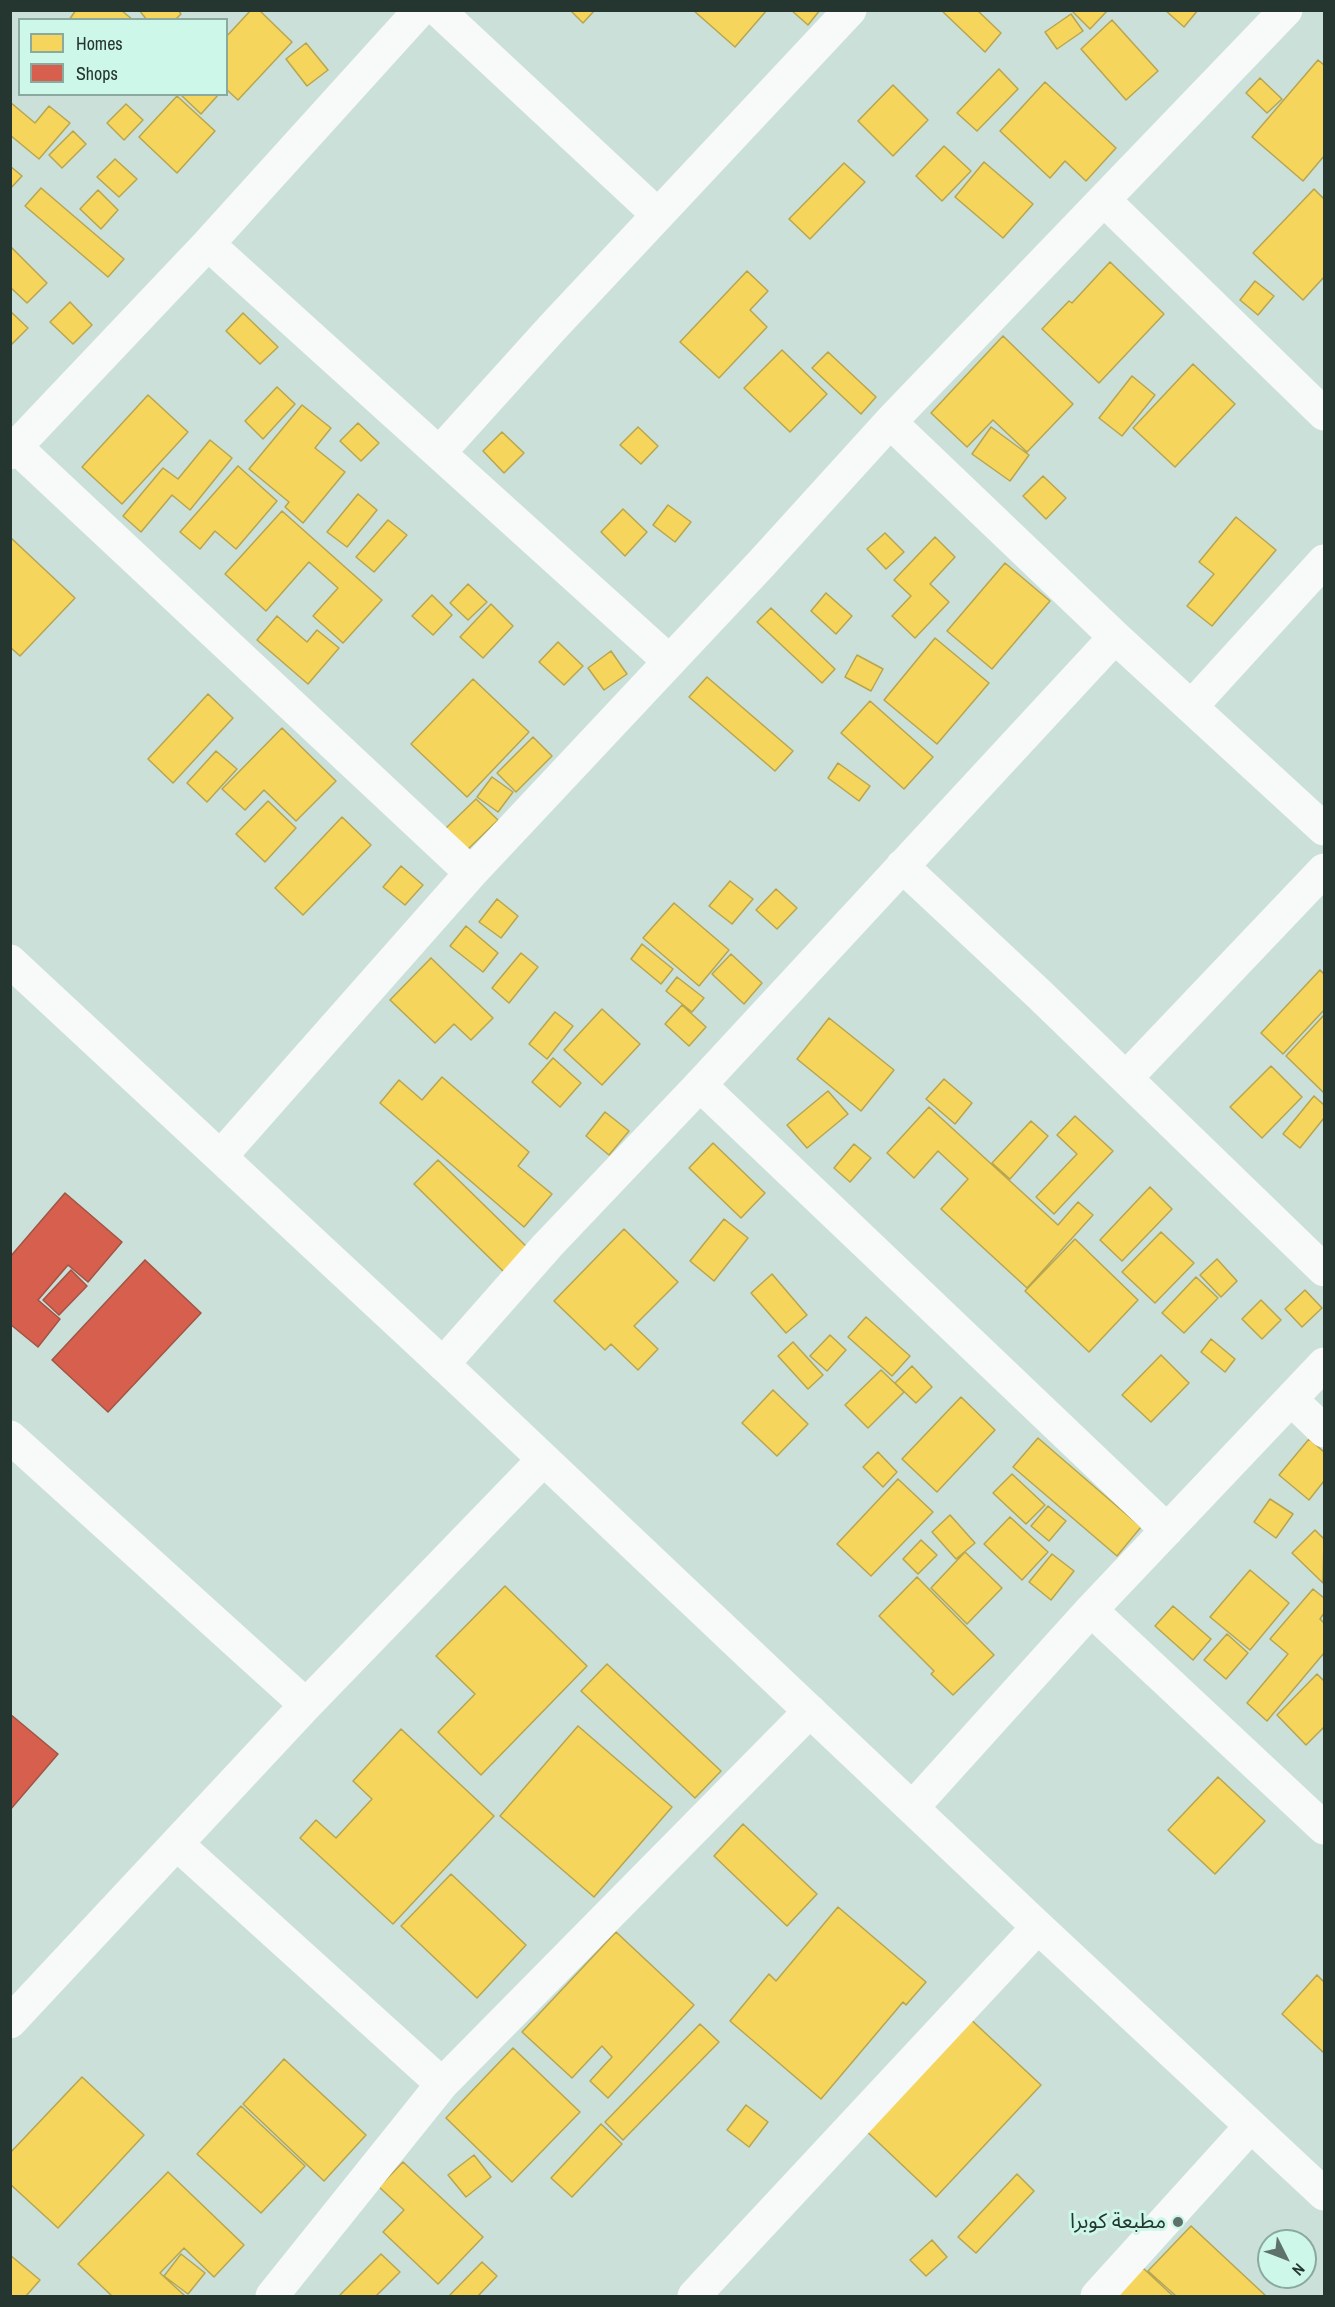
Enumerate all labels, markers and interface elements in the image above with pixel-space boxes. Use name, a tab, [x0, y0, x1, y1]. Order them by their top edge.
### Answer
legend	[18, 18, 228, 96]
text: Homes	[76, 31, 123, 56]
text: Shops	[76, 61, 118, 86]
place label: مطبعة كوبرا	[1070, 2209, 1166, 2235]
marker: مطبعة كوبرا	[1171, 2215, 1185, 2229]
north arrow	[1257, 2229, 1317, 2289]
text: N	[1288, 2259, 1310, 2281]

